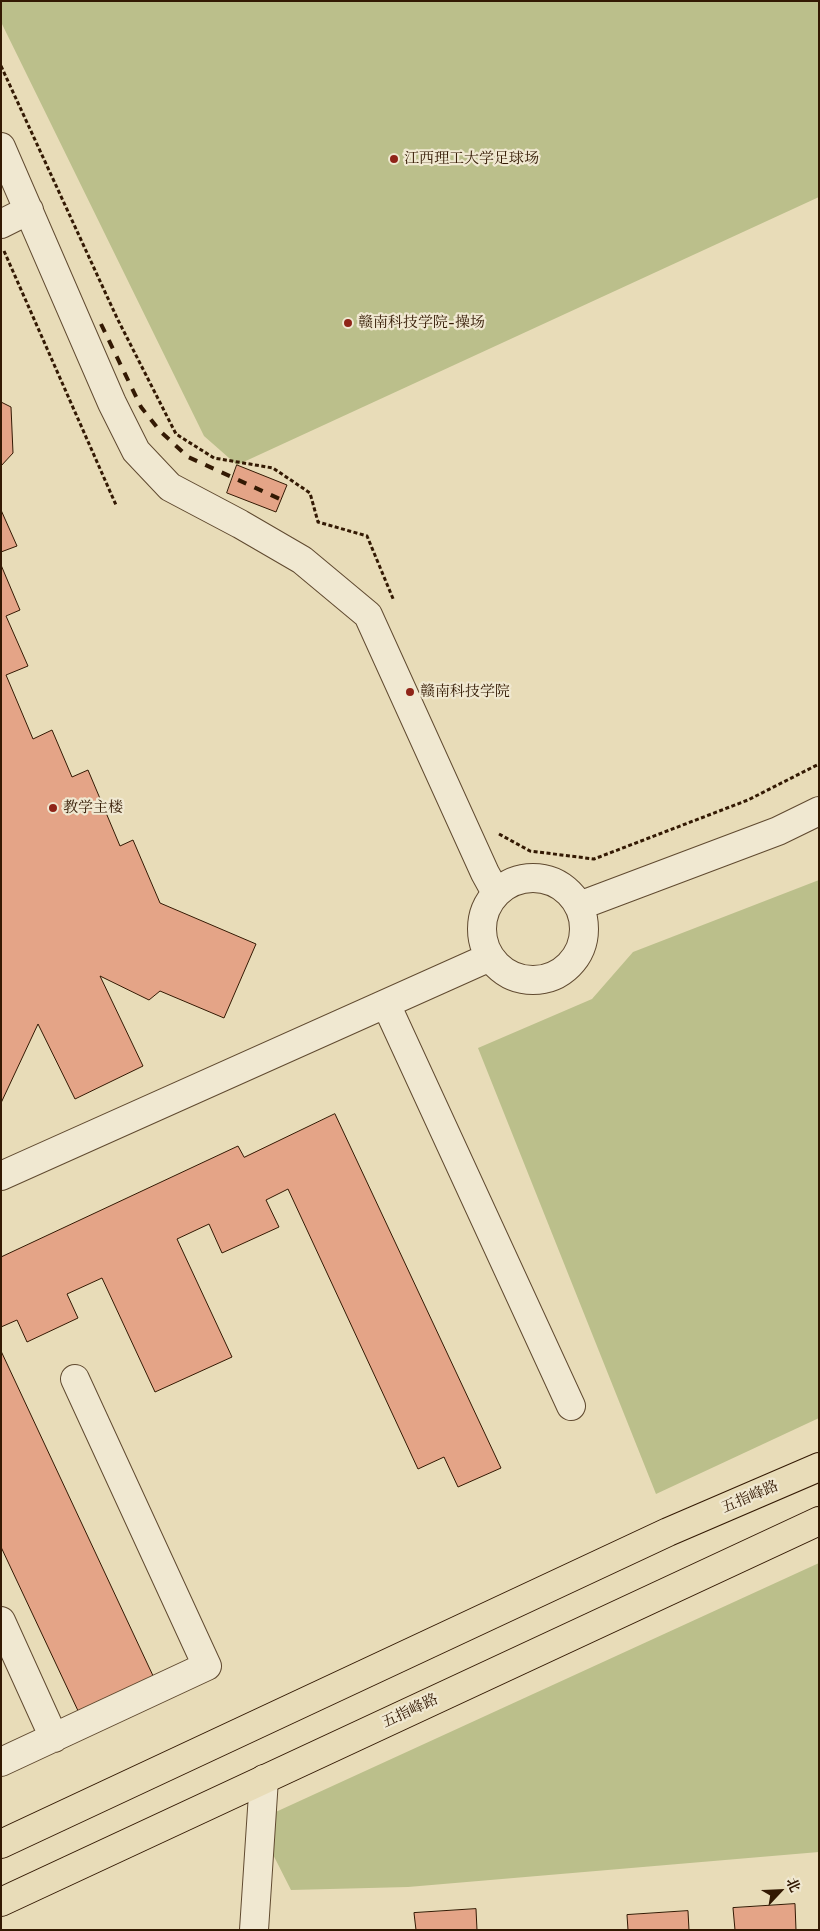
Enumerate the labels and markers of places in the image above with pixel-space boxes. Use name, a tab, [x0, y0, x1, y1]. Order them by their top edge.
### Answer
place label: 江西理工大学足球场	[404, 150, 539, 168]
marker: 江西理工大学足球场	[388, 153, 400, 165]
place label: 赣南科技学院-操场	[358, 314, 485, 332]
marker: 赣南科技学院-操场	[342, 317, 354, 329]
place label: 赣南科技学院	[420, 683, 510, 701]
marker: 赣南科技学院	[404, 686, 416, 698]
place label: 教学主楼	[63, 799, 123, 817]
marker: 教学主楼	[47, 802, 59, 814]

